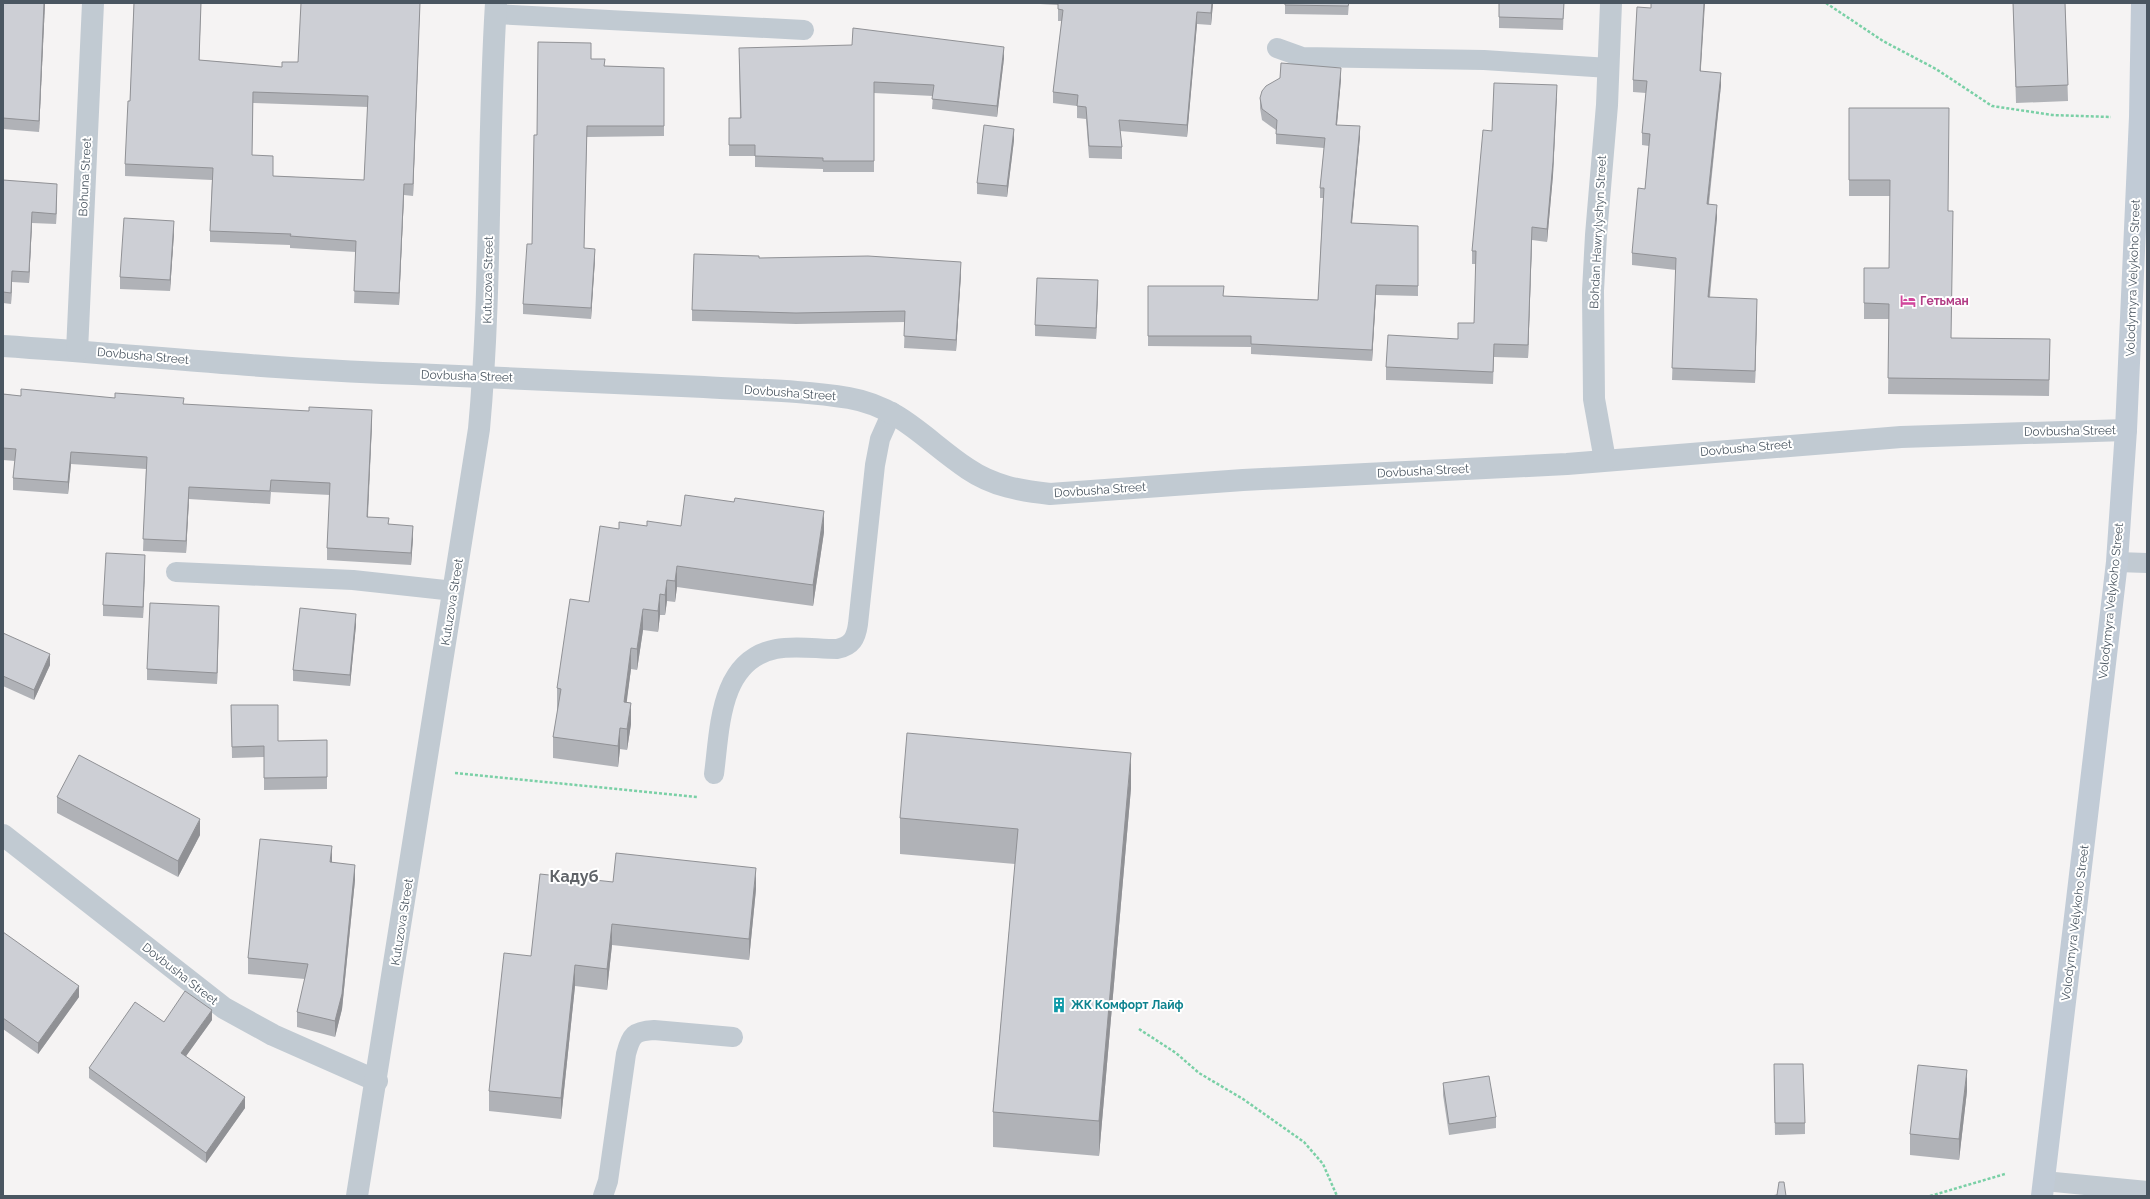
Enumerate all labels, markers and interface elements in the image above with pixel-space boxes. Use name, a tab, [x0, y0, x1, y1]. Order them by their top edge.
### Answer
street label: Bohuna Street	[76, 137, 94, 217]
street label: Bohdan Hawrylyshyn Street	[1587, 155, 1609, 309]
street label: Volodymyra Velykoho Street	[2123, 199, 2143, 357]
street label: Kutuzova Street	[480, 236, 496, 324]
hotel icon: Гетьман	[1899, 292, 1917, 310]
place label: Гетьман	[1920, 294, 1969, 308]
street label: Dovbusha Street	[97, 345, 189, 367]
street label: Dovbusha Street	[421, 367, 513, 385]
street label: Dovbusha Street	[744, 383, 836, 403]
street label: Dovbusha Street	[2024, 423, 2116, 439]
street label: Dovbusha Street	[1700, 437, 1792, 459]
street label: Dovbusha Street	[1377, 462, 1469, 480]
street label: Dovbusha Street	[1054, 480, 1146, 500]
street label: Volodymyra Velykoho Street	[2096, 522, 2126, 680]
street label: Kutuzova Street	[438, 558, 466, 646]
street label: Volodymyra Velykoho Street	[2058, 844, 2092, 1002]
district label: Кадуб	[550, 867, 599, 886]
street label: Kutuzova Street	[388, 878, 416, 966]
street label: Dovbusha Street	[139, 940, 221, 1008]
building icon: ЖК Комфорт Лайф	[1050, 996, 1068, 1014]
place label: ЖК Комфорт Лайф	[1071, 998, 1183, 1012]

